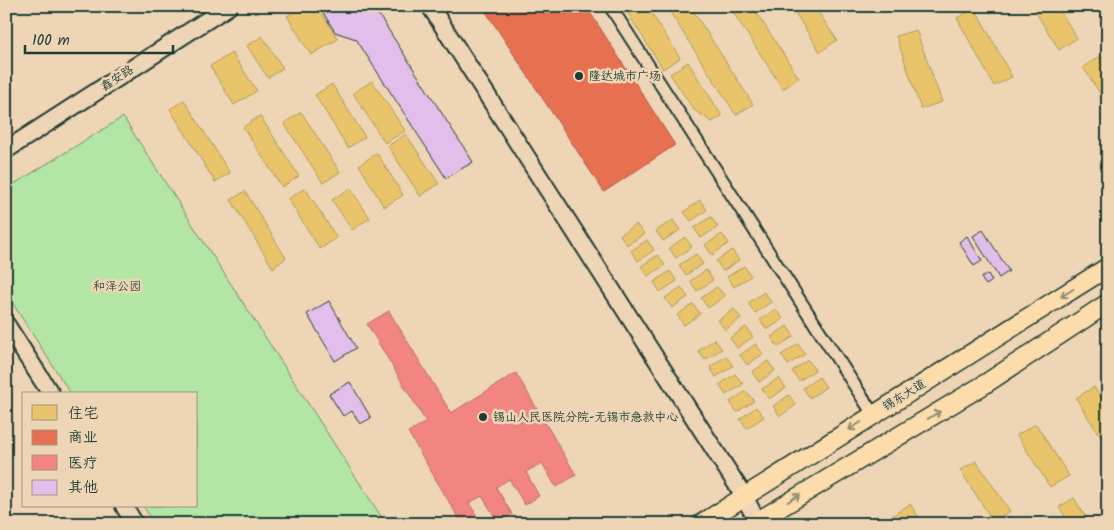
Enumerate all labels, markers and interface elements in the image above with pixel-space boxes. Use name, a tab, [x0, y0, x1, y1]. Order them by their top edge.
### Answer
scale bar	[25, 22, 172, 54]
text: 100 m	[32, 29, 70, 53]
street label: 鑫安路	[97, 61, 138, 96]
place label: 隆达城市广场	[589, 67, 661, 86]
marker: 隆达城市广场	[573, 70, 585, 82]
park label: 和泽公园	[93, 277, 141, 296]
one-way arrow	[1060, 288, 1074, 298]
street label: 锡东大道	[879, 375, 930, 416]
legend	[22, 392, 198, 508]
text: 住宅	[68, 402, 98, 426]
place label: 锡山人民医院分院-无锡市急救中心	[493, 408, 679, 427]
one-way arrow	[926, 409, 940, 419]
marker: 锡山人民医院分院-无锡市急救中心	[477, 411, 489, 423]
one-way arrow	[848, 421, 862, 431]
text: 商业	[68, 426, 98, 450]
text: 医疗	[68, 452, 98, 476]
text: 其他	[68, 476, 98, 500]
one-way arrow	[787, 493, 801, 503]

